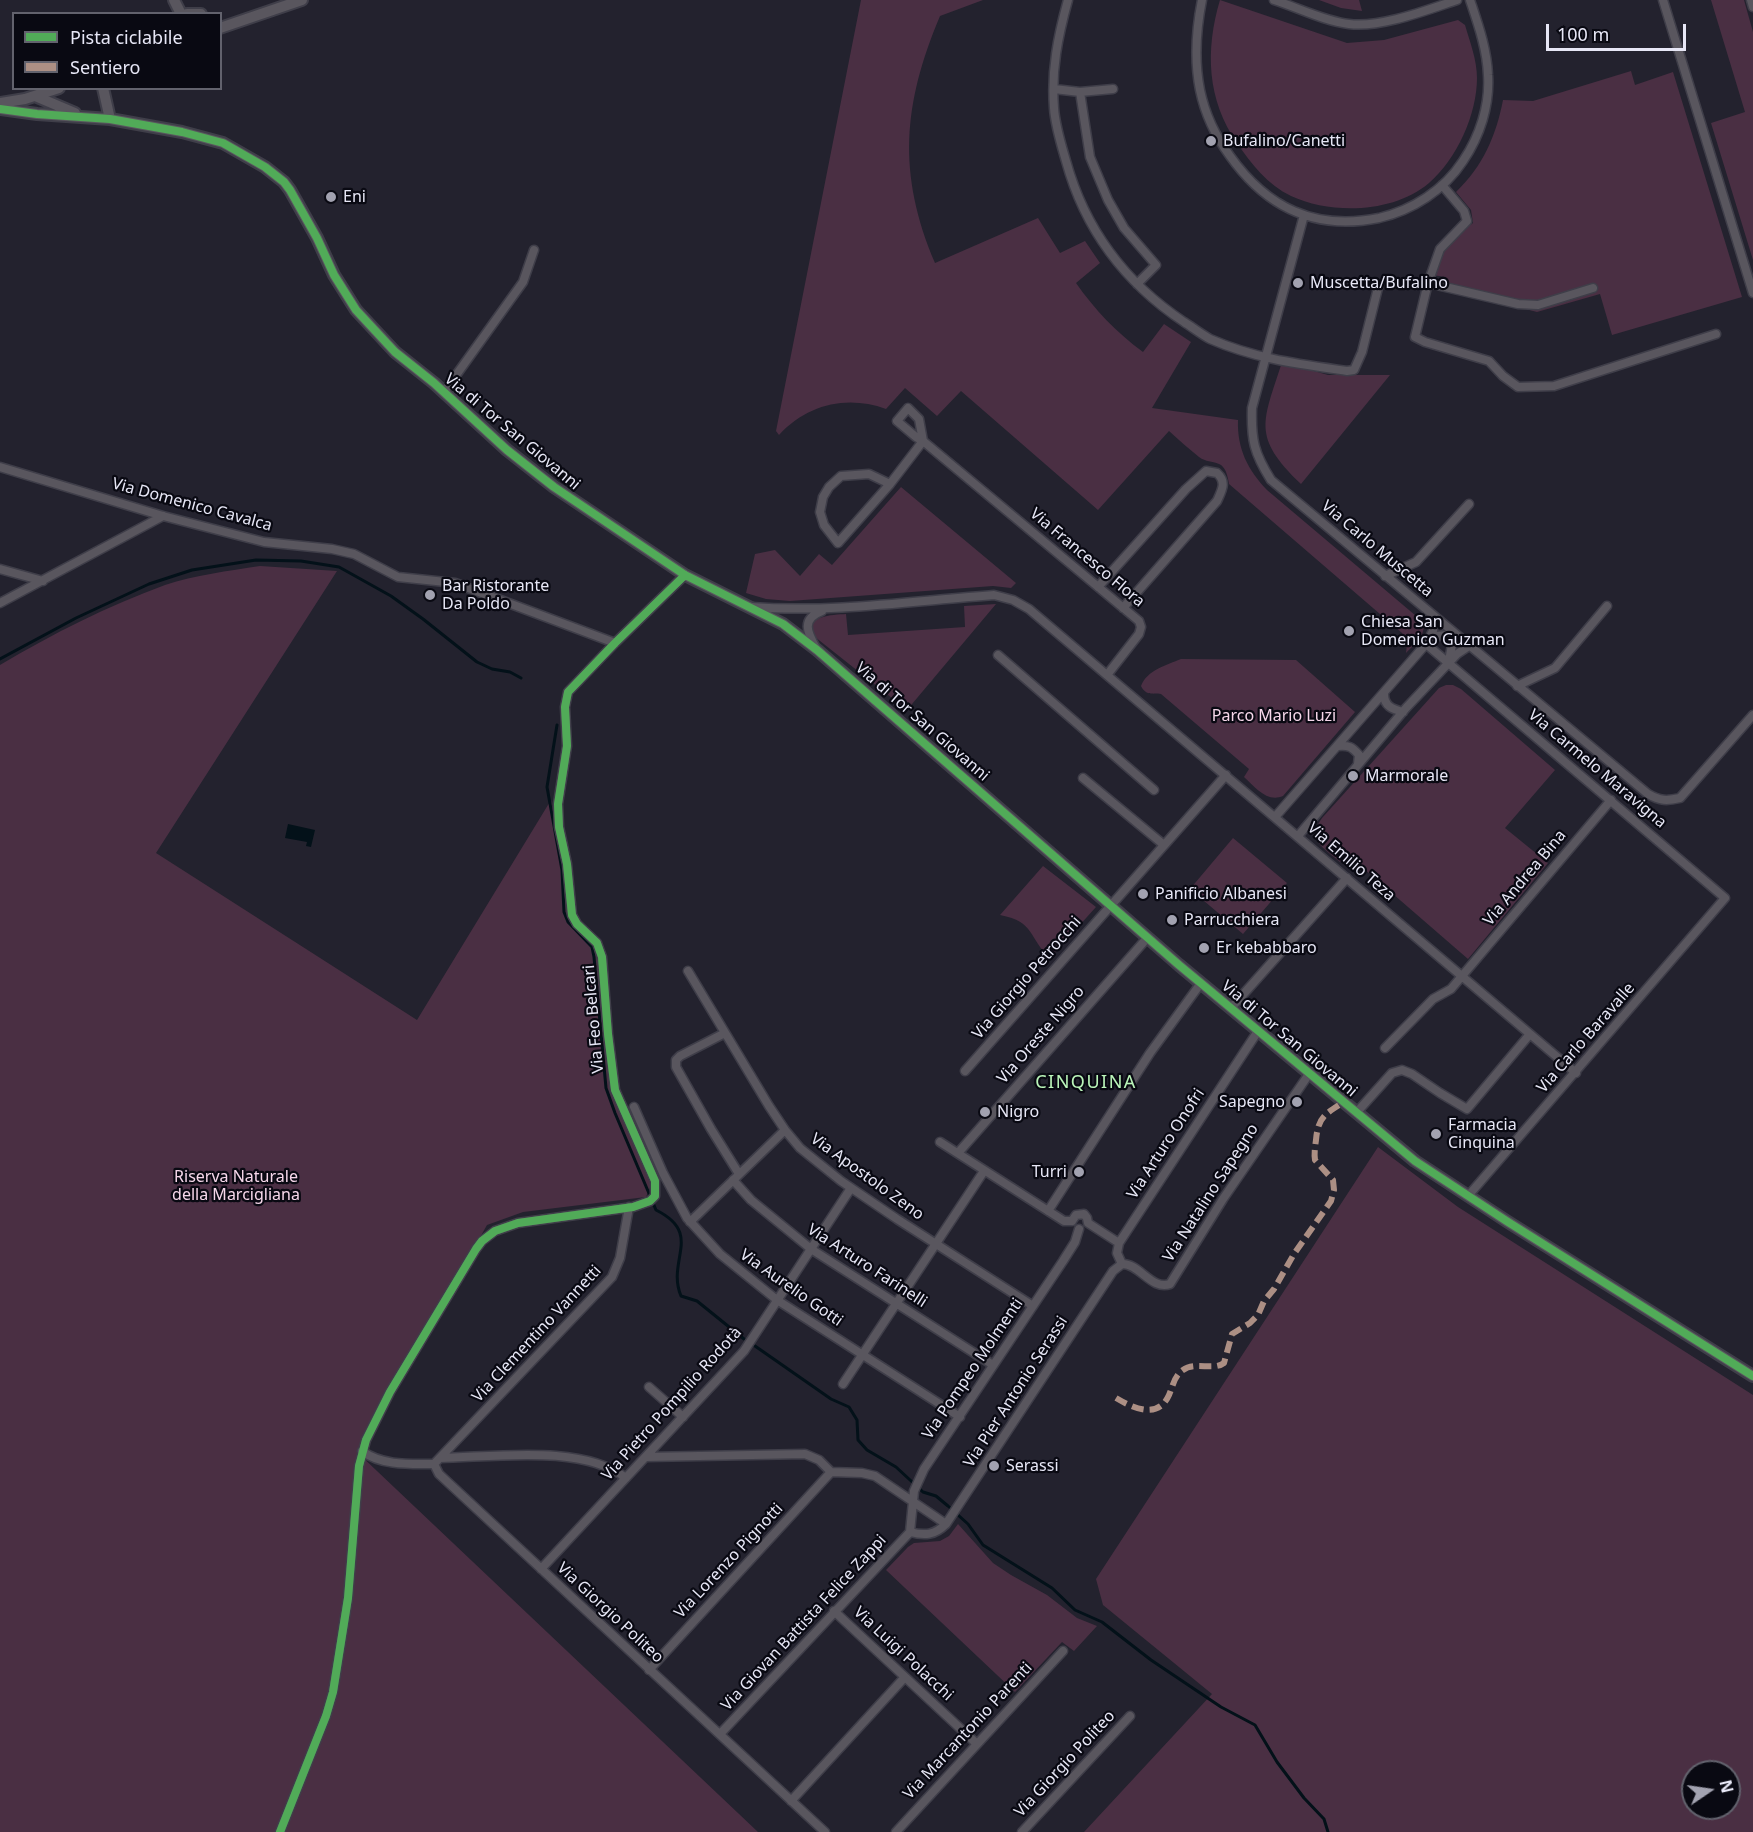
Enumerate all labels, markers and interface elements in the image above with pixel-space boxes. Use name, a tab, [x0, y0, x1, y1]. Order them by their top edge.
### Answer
legend	[12, 12, 222, 90]
scale bar	[1549, 12, 1688, 50]
text: 100 m	[1557, 22, 1609, 46]
text: Pista ciclabile	[70, 25, 183, 49]
text: Sentiero	[70, 55, 140, 79]
place label: Bufalino/Canetti	[1223, 131, 1345, 151]
marker: Bufalino/Canetti	[1204, 134, 1218, 148]
place label: Eni	[343, 187, 366, 207]
marker: Eni	[324, 190, 338, 204]
place label: Muscetta/Bufalino	[1310, 273, 1448, 293]
marker: Muscetta/Bufalino	[1291, 276, 1305, 290]
street label: Via di Tor San Giovanni	[440, 370, 584, 494]
street label: Via Domenico Cavalca	[110, 474, 274, 536]
street label: Via Carlo Muscetta	[1317, 497, 1437, 601]
street label: Via Francesco Flora	[1026, 504, 1148, 612]
place label: Bar Ristorante Da Poldo	[442, 576, 549, 614]
marker: Bar Ristorante Da Poldo	[423, 588, 437, 602]
place label: Chiesa San Domenico Guzman	[1361, 612, 1505, 650]
marker: Chiesa San Domenico Guzman	[1342, 624, 1356, 638]
street label: Via di Tor San Giovanni	[851, 659, 993, 785]
park label: Parco Mario Luzi	[1212, 706, 1336, 726]
street label: Via Carmelo Maravigna	[1524, 706, 1670, 832]
place label: Marmorale	[1365, 766, 1448, 786]
marker: Marmorale	[1346, 769, 1360, 783]
street label: Via Emilio Teza	[1303, 819, 1399, 905]
street label: Via Andrea Bina	[1480, 826, 1570, 930]
place label: Panificio Albanesi	[1155, 884, 1287, 904]
marker: Panificio Albanesi	[1136, 887, 1150, 901]
place label: Parrucchiera	[1184, 910, 1279, 930]
street label: Via Giorgio Petrocchi	[968, 913, 1086, 1043]
marker: Parrucchiera	[1165, 913, 1179, 927]
place label: Er kebabbaro	[1216, 938, 1317, 958]
marker: Er kebabbaro	[1197, 941, 1211, 955]
street label: Via Feo Belcari	[580, 964, 608, 1074]
street label: Via di Tor San Giovanni	[1217, 977, 1361, 1101]
street label: Via Carlo Baravalle	[1533, 979, 1639, 1097]
street label: Via Oreste Nigro	[993, 982, 1089, 1088]
district label: CINQUINA	[1035, 1072, 1137, 1094]
street label: Via Arturo Onofri	[1123, 1085, 1209, 1203]
place label: Sapegno	[1219, 1092, 1285, 1112]
marker: Sapegno	[1290, 1095, 1304, 1109]
place label: Nigro	[997, 1102, 1039, 1122]
marker: Nigro	[978, 1105, 992, 1119]
place label: Farmacia Cinquina	[1448, 1115, 1517, 1153]
street label: Via Natalino Sapegno	[1159, 1120, 1263, 1266]
marker: Farmacia Cinquina	[1429, 1127, 1443, 1141]
street label: Via Apostolo Zeno	[807, 1129, 927, 1225]
place label: Turri	[1032, 1162, 1067, 1182]
marker: Turri	[1072, 1165, 1086, 1179]
park label: Riserva Naturale della Marcigliana	[172, 1167, 300, 1205]
street label: Via Arturo Farinelli	[804, 1220, 930, 1312]
street label: Via Aurelio Gotti	[736, 1245, 846, 1331]
street label: Via Clementino Vannetti	[468, 1261, 606, 1407]
street label: Via Pompeo Molmenti	[919, 1295, 1027, 1443]
street label: Via Pier Antonio Serassi	[960, 1313, 1072, 1471]
street label: Via Pietro Pompilio Rodotà	[598, 1323, 746, 1485]
place label: Serassi	[1006, 1456, 1059, 1476]
marker: Serassi	[987, 1459, 1001, 1473]
street label: Via Lorenzo Pignotti	[671, 1499, 787, 1623]
street label: Via Giovan Battista Felice Zappi	[717, 1531, 891, 1715]
street label: Via Giorgio Politeo	[553, 1559, 667, 1667]
street label: Via Luigi Polacchi	[849, 1603, 957, 1705]
street label: Via Marcantonio Parenti	[900, 1659, 1036, 1803]
street label: Via Giorgio Politeo	[1011, 1707, 1119, 1821]
north arrow	[1681, 1760, 1741, 1820]
text: N	[1714, 1778, 1739, 1795]

